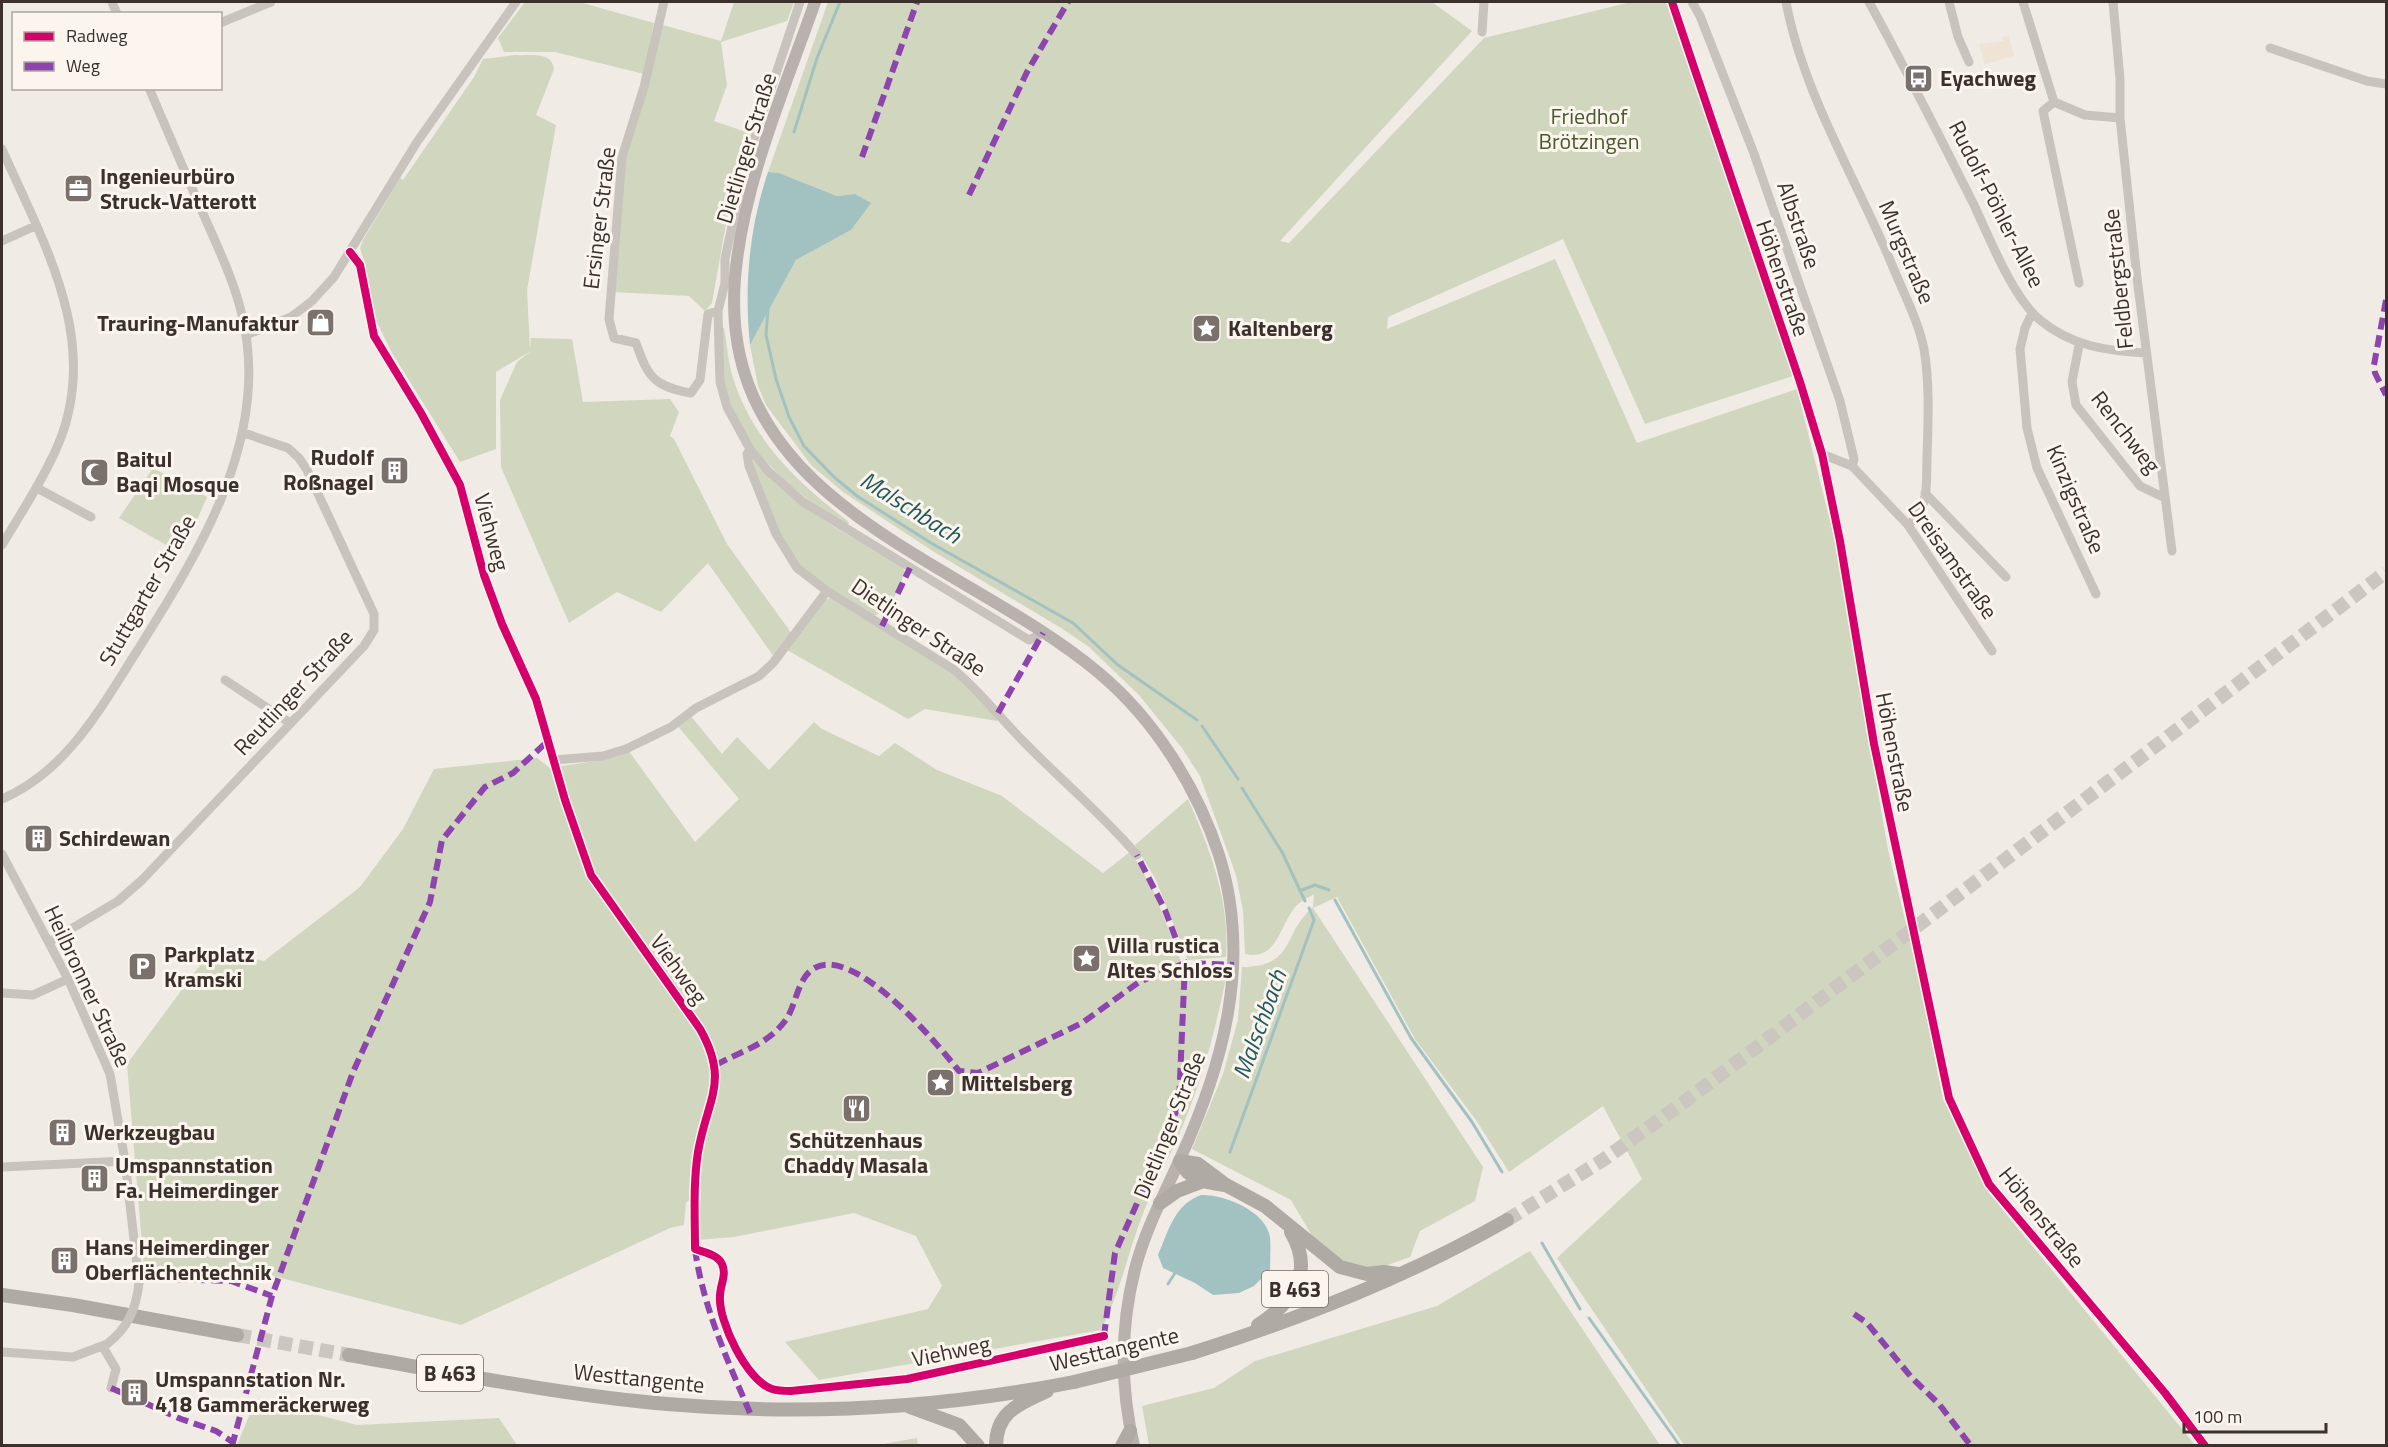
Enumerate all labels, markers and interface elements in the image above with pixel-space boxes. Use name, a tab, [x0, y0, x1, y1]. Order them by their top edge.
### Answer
legend	[12, 12, 222, 90]
text: Radweg	[66, 22, 128, 49]
text: Weg	[66, 52, 100, 79]
place label: Eyachweg	[1940, 61, 2036, 95]
bus stop icon: Eyachweg	[1903, 62, 1935, 94]
street label: Dietlinger Straße	[707, 68, 785, 228]
park label: Friedhof Brötzingen	[1538, 99, 1640, 158]
street label: Rudolf-Pöhler-Allee	[1940, 114, 2054, 294]
street label: Ersinger Straße	[573, 145, 625, 291]
place label: Ingenieurbüro Struck-Vatterott	[100, 159, 256, 218]
office icon: Ingenieurbüro Struck-Vatterott	[63, 173, 95, 205]
street label: Albstraße	[1768, 177, 1830, 273]
street label: Murgstraße	[1870, 195, 1944, 309]
street label: Feldbergstraße	[2094, 207, 2142, 351]
street label: Höhenstraße	[1747, 215, 1819, 341]
place label: Trauring-Manufaktur	[97, 306, 299, 340]
shop icon: Trauring-Manufaktur	[304, 307, 336, 339]
place label: Kaltenberg	[1228, 311, 1333, 345]
place icon: Kaltenberg	[1191, 312, 1223, 344]
street label: Renchweg	[2083, 383, 2169, 481]
street label: Kinzigstraße	[2038, 439, 2114, 559]
place label: Rudolf Roßnagel	[283, 440, 374, 499]
place label: Baitul Baqi Mosque	[116, 442, 239, 501]
building icon: Rudolf Roßnagel	[379, 454, 411, 486]
mosque icon: Baitul Baqi Mosque	[79, 456, 111, 488]
water label: Malschbach	[853, 462, 969, 553]
street label: Viehweg	[465, 489, 519, 575]
street label: Dreisamstraße	[1900, 494, 2006, 626]
street label: Stuttgarter Straße	[90, 508, 204, 672]
street label: Dietlinger Straße	[845, 569, 993, 685]
street label: Reutlinger Straße	[225, 621, 361, 763]
street label: Höhenstraße	[1867, 689, 1923, 815]
place label: Schirdewan	[59, 821, 171, 855]
building icon: Schirdewan	[22, 822, 54, 854]
street label: Heilbronner Straße	[36, 899, 140, 1073]
street label: Viehweg	[642, 927, 716, 1011]
place label: Villa rustica Altes Schloss	[1107, 928, 1233, 987]
place label: Parkplatz Kramski	[164, 937, 255, 996]
place icon: Villa rustica Altes Schloss	[1070, 942, 1102, 974]
parking icon: Parkplatz Kramski	[127, 951, 159, 983]
water label: Malschbach	[1223, 964, 1296, 1083]
street label: Dietlinger Straße	[1124, 1046, 1214, 1204]
place label: Mittelsberg	[961, 1066, 1072, 1100]
place icon: Mittelsberg	[924, 1067, 956, 1099]
restaurant icon: Schützenhaus Chaddy Masala	[840, 1092, 872, 1124]
place label: Werkzeugbau	[84, 1115, 215, 1149]
building icon: Werkzeugbau	[47, 1116, 79, 1148]
place label: Schützenhaus Chaddy Masala	[784, 1123, 928, 1182]
place label: Umspannstation Fa. Heimerdinger	[115, 1148, 279, 1207]
street label: Höhenstraße	[1991, 1159, 2093, 1275]
building icon: Umspannstation Fa. Heimerdinger	[78, 1162, 110, 1194]
place label: Hans Heimerdinger Oberflächentechnik	[85, 1230, 272, 1289]
building icon: Hans Heimerdinger Oberflächentechnik	[48, 1244, 80, 1276]
road number: B 463	[1262, 1271, 1328, 1307]
street label: Westtangente	[1046, 1318, 1182, 1380]
street label: Viehweg	[909, 1326, 993, 1376]
street label: Westtangente	[572, 1354, 706, 1402]
road number: B 463	[417, 1355, 483, 1391]
place label: Umspannstation Nr. 418 Gammeräckerweg	[155, 1362, 370, 1421]
building icon: Umspannstation Nr. 418 Gammeräckerweg	[118, 1376, 150, 1408]
scale bar	[2184, 1396, 2326, 1434]
text: 100 m	[2193, 1403, 2242, 1430]

